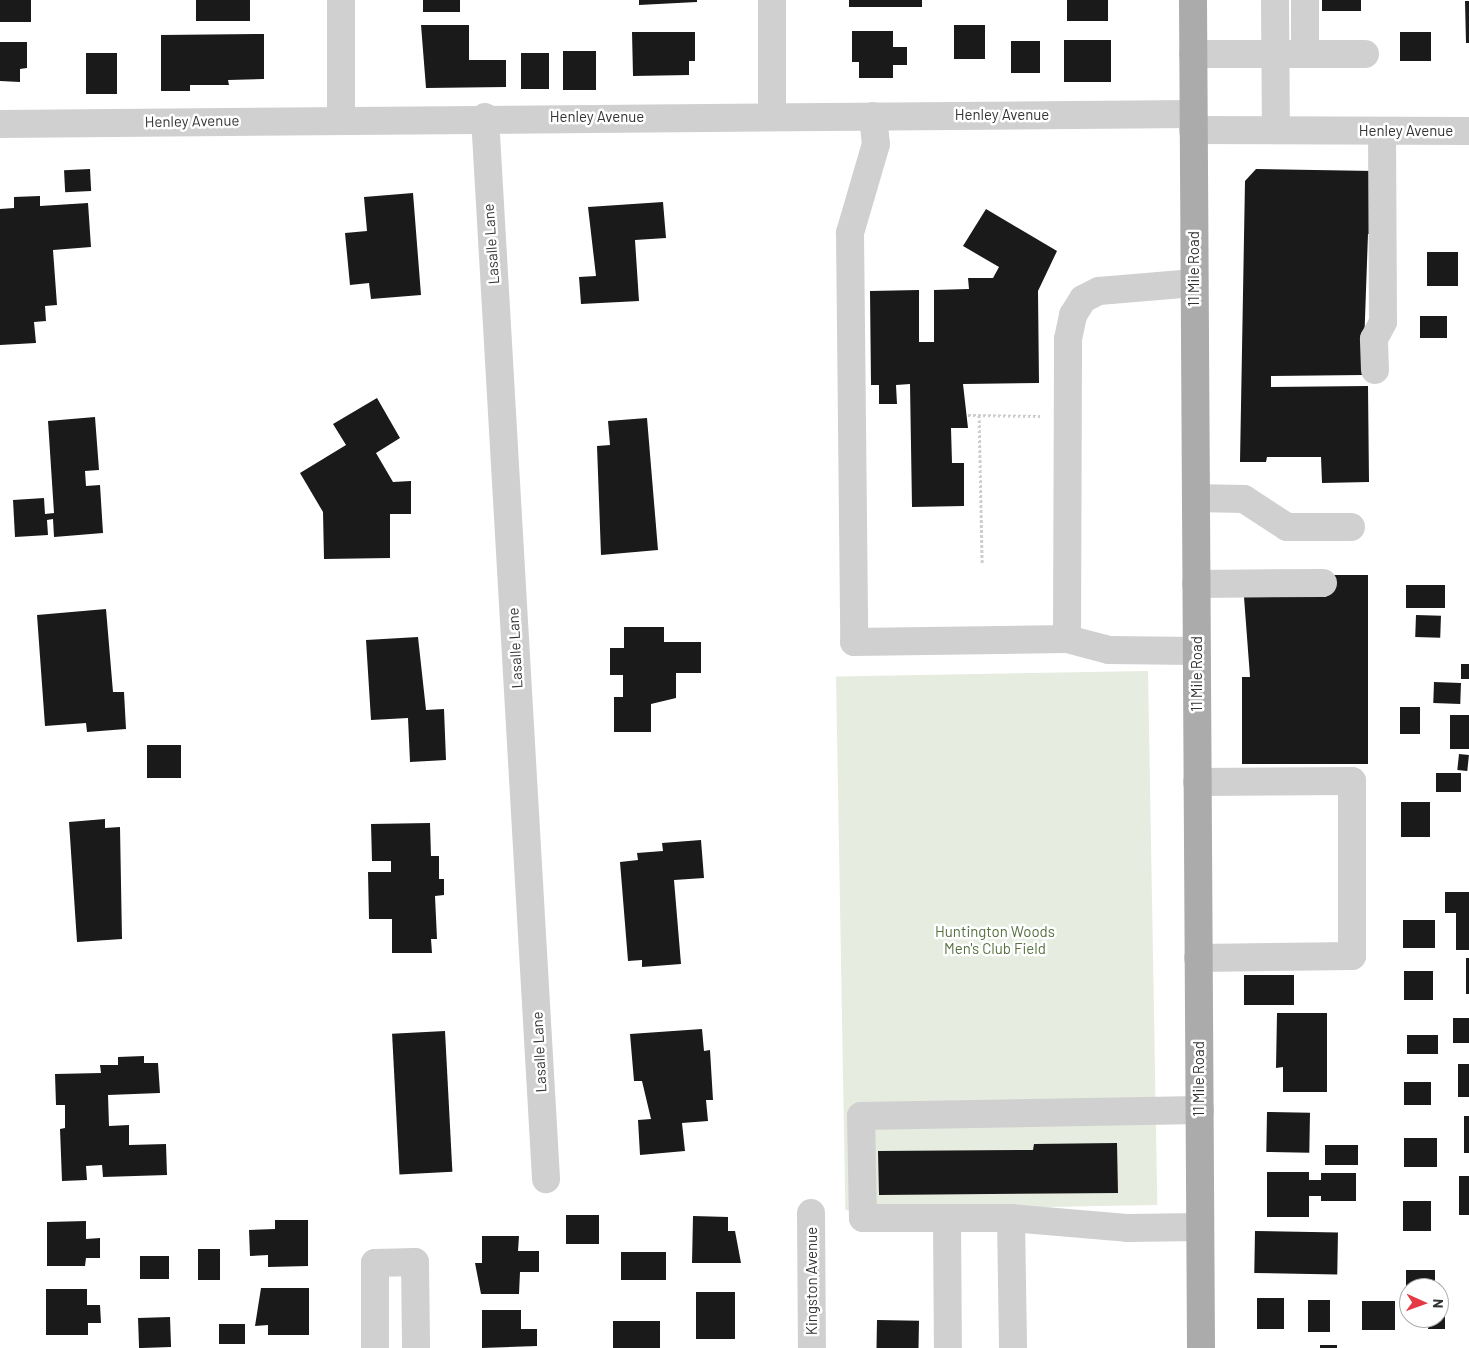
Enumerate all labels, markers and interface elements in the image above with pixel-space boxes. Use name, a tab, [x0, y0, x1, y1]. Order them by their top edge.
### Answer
street label: Henley Avenue	[955, 106, 1049, 124]
street label: Henley Avenue	[550, 108, 644, 126]
street label: Henley Avenue	[144, 111, 240, 131]
street label: Henley Avenue	[1359, 122, 1453, 140]
street label: Lasalle Lane	[479, 203, 503, 285]
street label: 11 Mile Road	[1185, 231, 1203, 307]
street label: Lasalle Lane	[504, 607, 526, 689]
street label: 11 Mile Road	[1188, 636, 1206, 712]
park label: Huntington Woods Men's Club Field	[935, 922, 1055, 957]
street label: Lasalle Lane	[528, 1011, 550, 1093]
street label: 11 Mile Road	[1190, 1041, 1208, 1117]
street label: Kingston Avenue	[803, 1227, 821, 1335]
north arrow	[1399, 1278, 1449, 1328]
text: N	[1430, 1299, 1447, 1308]

